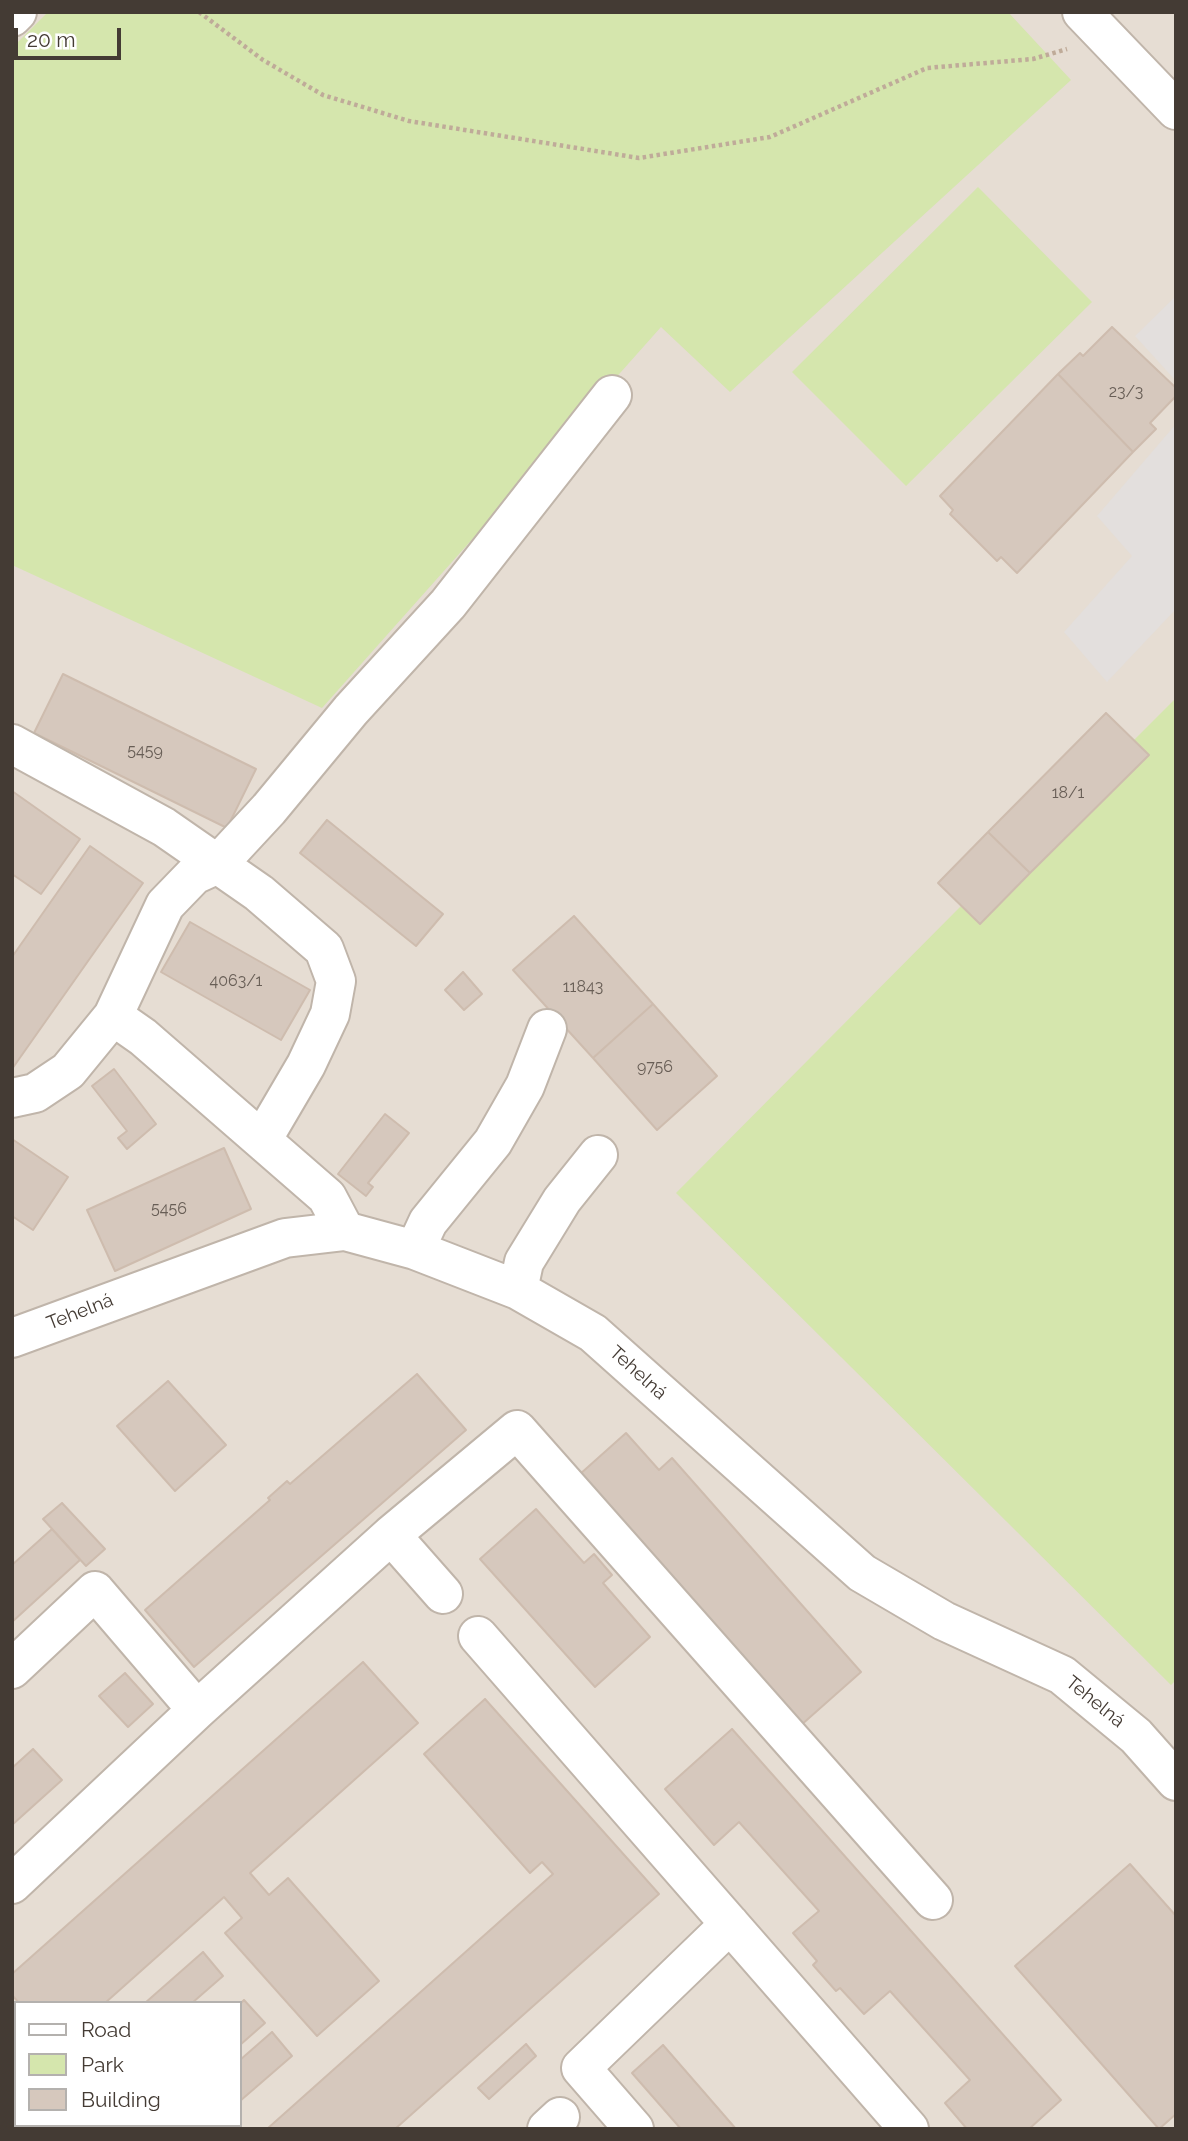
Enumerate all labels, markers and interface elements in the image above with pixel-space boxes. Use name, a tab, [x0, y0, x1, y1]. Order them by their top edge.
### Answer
scale bar	[18, 14, 124, 58]
text: 20 m	[27, 27, 75, 52]
house number: 23/3	[1109, 382, 1143, 402]
house number: 5459	[127, 741, 163, 761]
house number: 18/1	[1052, 783, 1084, 803]
house number: 4063/1	[210, 971, 262, 991]
house number: 11843	[563, 977, 603, 997]
house number: 9756	[637, 1057, 673, 1077]
house number: 5456	[151, 1199, 187, 1219]
street label: Tehelná	[43, 1289, 117, 1335]
street label: Tehelná	[605, 1341, 671, 1405]
street label: Tehelná	[1061, 1671, 1129, 1733]
legend	[14, 2001, 242, 2127]
text: Road	[81, 2017, 131, 2042]
text: Park	[81, 2052, 124, 2077]
text: Building	[81, 2087, 161, 2112]

